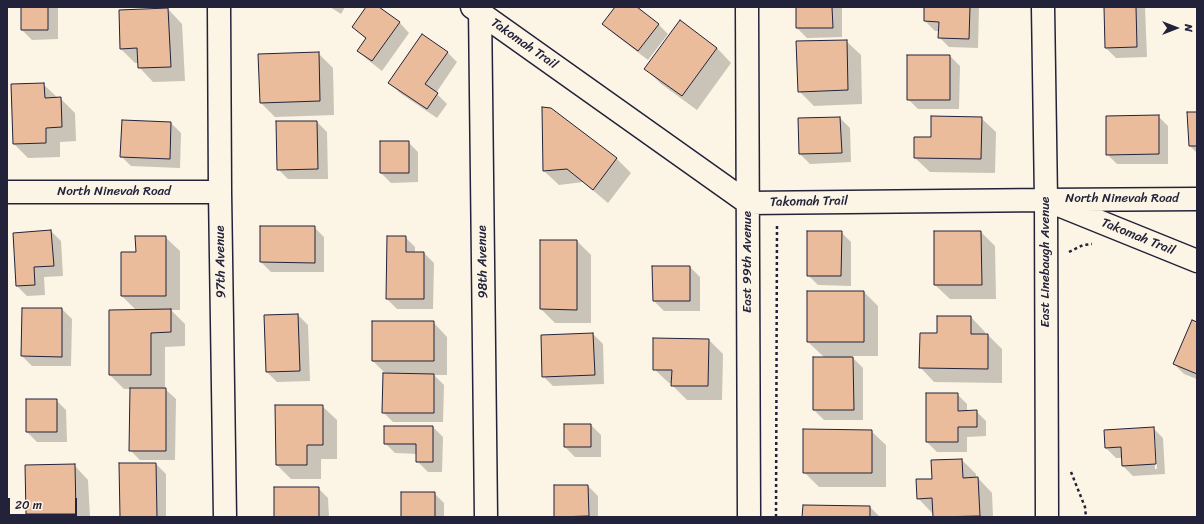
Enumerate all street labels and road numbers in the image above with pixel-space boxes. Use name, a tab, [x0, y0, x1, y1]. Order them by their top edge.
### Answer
street label: Takomah Trail	[488, 15, 560, 73]
street label: North Ninevah Road	[57, 184, 171, 200]
street label: North Ninevah Road	[1065, 191, 1179, 207]
street label: Takomah Trail	[770, 194, 848, 210]
street label: East Linebaugh Avenue	[1038, 197, 1054, 327]
street label: East 99th Avenue	[740, 211, 756, 313]
street label: Takomah Trail	[1099, 215, 1177, 259]
street label: 97th Avenue	[213, 225, 229, 299]
street label: 98th Avenue	[475, 225, 491, 299]

